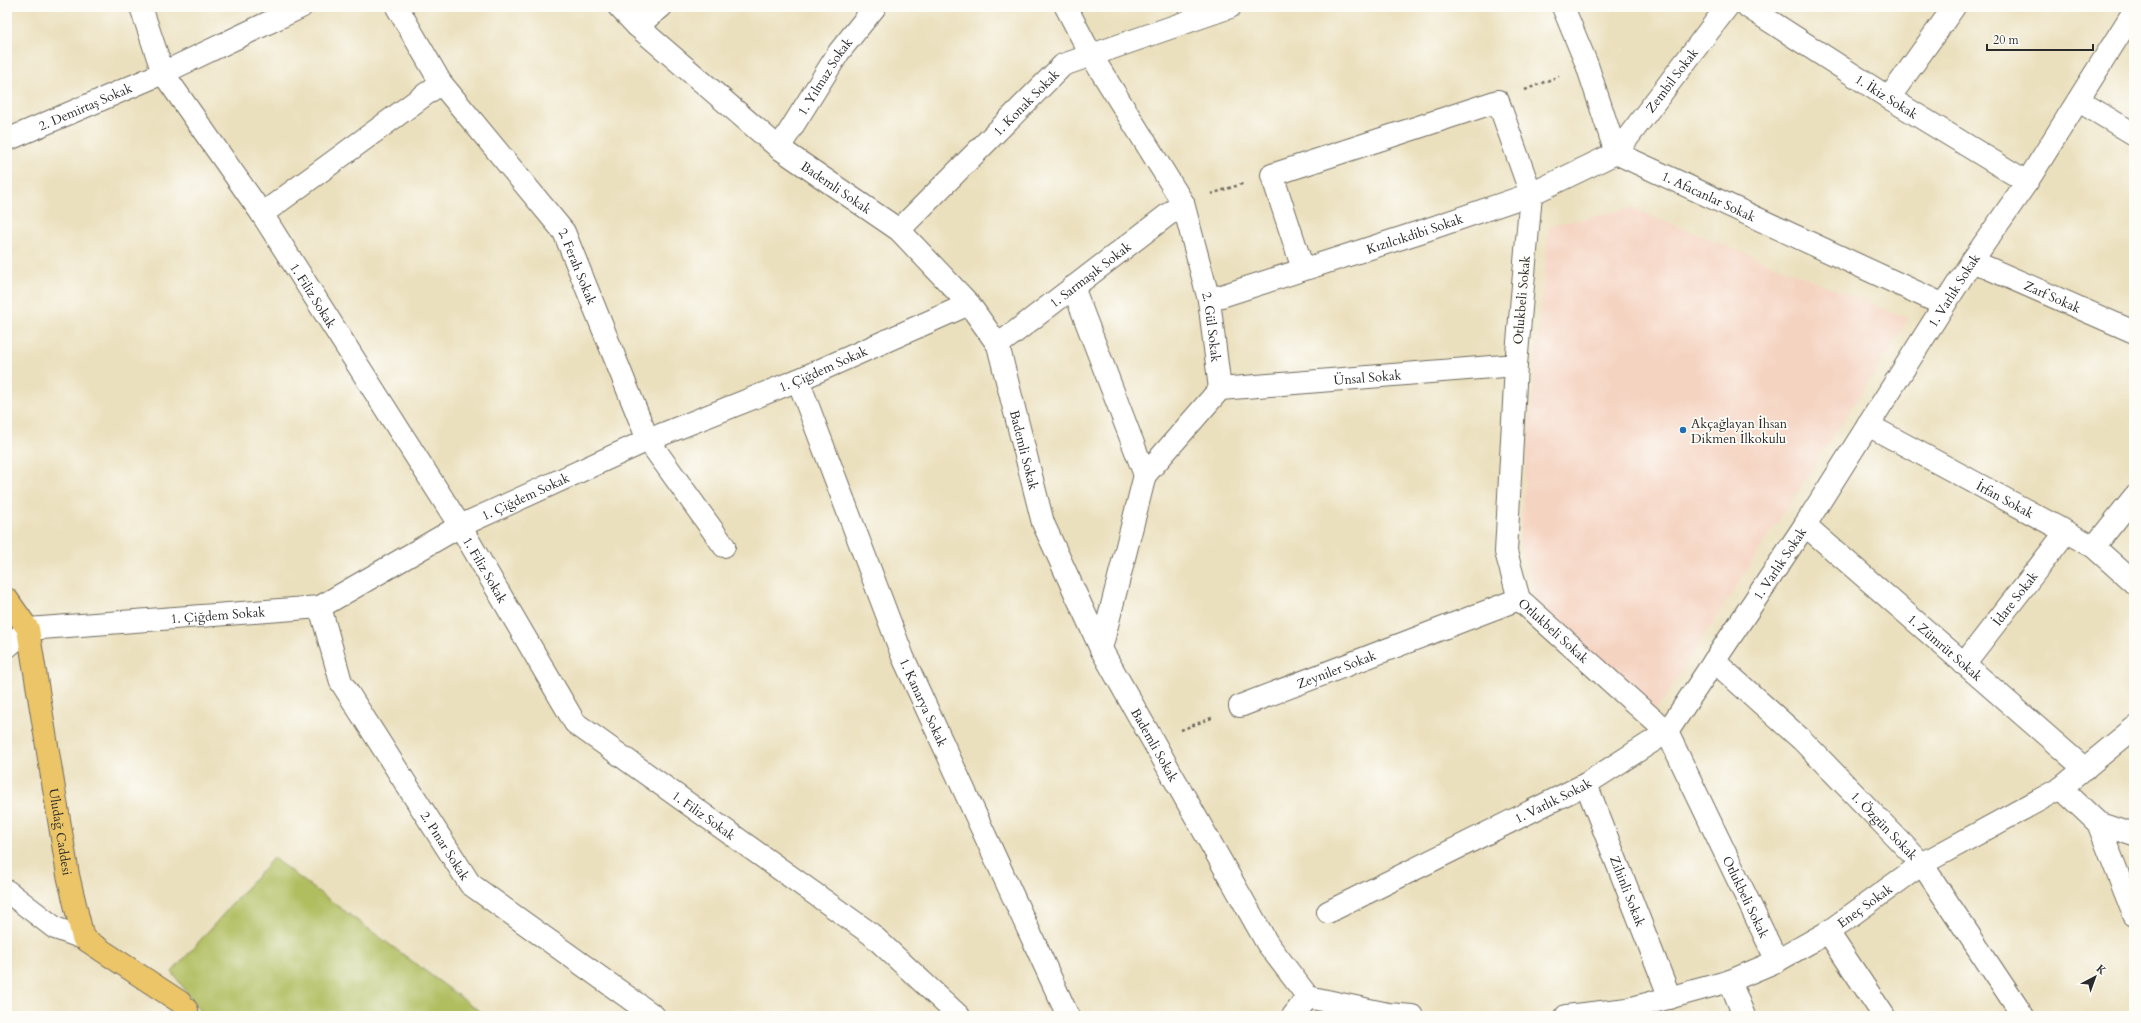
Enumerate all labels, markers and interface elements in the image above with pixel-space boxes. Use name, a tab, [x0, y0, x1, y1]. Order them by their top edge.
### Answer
scale bar	[1987, 26, 2093, 52]
text: 20 m	[1993, 32, 2020, 48]
street label: 1. Yılmaz Sokak	[794, 34, 857, 119]
street label: Zembil Sokak	[1642, 45, 1703, 117]
street label: 1. Konak Sokak	[990, 66, 1064, 140]
street label: 1. İkiz Sokak	[1851, 71, 1921, 124]
street label: 2. Demirtaş Sokak	[36, 79, 135, 135]
street label: Bademli Sokak	[797, 158, 875, 219]
street label: 1. Afacanlar Sokak	[1659, 168, 1759, 227]
street label: Kızılcıkdibi Sokak	[1364, 210, 1465, 259]
street label: 2. Ferah Sokak	[554, 224, 600, 308]
street label: 1. Sarmaşık Sokak	[1046, 238, 1135, 312]
street label: 1. Varlık Sokak	[1924, 250, 1985, 331]
street label: Otlukbeli Sokak	[1509, 255, 1535, 345]
street label: 1. Filiz Sokak	[285, 260, 340, 332]
street label: Zarf Sokak	[2021, 277, 2083, 318]
street label: 2. Gül Sokak	[1197, 290, 1225, 363]
street label: 1. Çiğdem Sokak	[777, 342, 871, 397]
street label: Ünsal Sokak	[1333, 366, 1402, 390]
street label: Bademli Sokak	[1005, 408, 1042, 492]
place label: Akçağlayan İhsan Dikmen İlkokulu	[1691, 415, 1788, 448]
marker: Akçağlayan İhsan Dikmen İlkokulu	[1678, 425, 1688, 435]
street label: 1. Çiğdem Sokak	[479, 469, 573, 525]
street label: İrfan Sokak	[1973, 477, 2037, 523]
street label: 1. Varlık Sokak	[1750, 524, 1811, 604]
street label: 1. Filiz Sokak	[458, 534, 511, 607]
street label: İdare Sokak	[1989, 568, 2042, 630]
street label: Otlukbeli Sokak	[1514, 595, 1592, 668]
street label: 1. Çiğdem Sokak	[170, 603, 266, 628]
street label: 1. Zümrüt Sokak	[1903, 610, 1986, 685]
street label: Zeyniler Sokak	[1294, 647, 1379, 693]
street label: 1. Kanarya Sokak	[895, 655, 951, 750]
street label: Bademli Sokak	[1126, 705, 1182, 785]
street label: 1. Varlık Sokak	[1512, 775, 1596, 828]
street label: Uludağ Caddesi	[44, 787, 76, 877]
street label: 1. Filiz Sokak	[668, 787, 739, 845]
street label: 1. Özgün Sokak	[1846, 788, 1921, 864]
street label: 2. Pınar Sokak	[416, 808, 474, 884]
street label: Zihinli Sokak	[1605, 853, 1649, 930]
street label: Otlukbeli Sokak	[1718, 853, 1773, 941]
street label: Eneç Sokak	[1834, 880, 1896, 932]
north arrow	[2075, 957, 2115, 997]
text: K	[2093, 961, 2110, 978]

